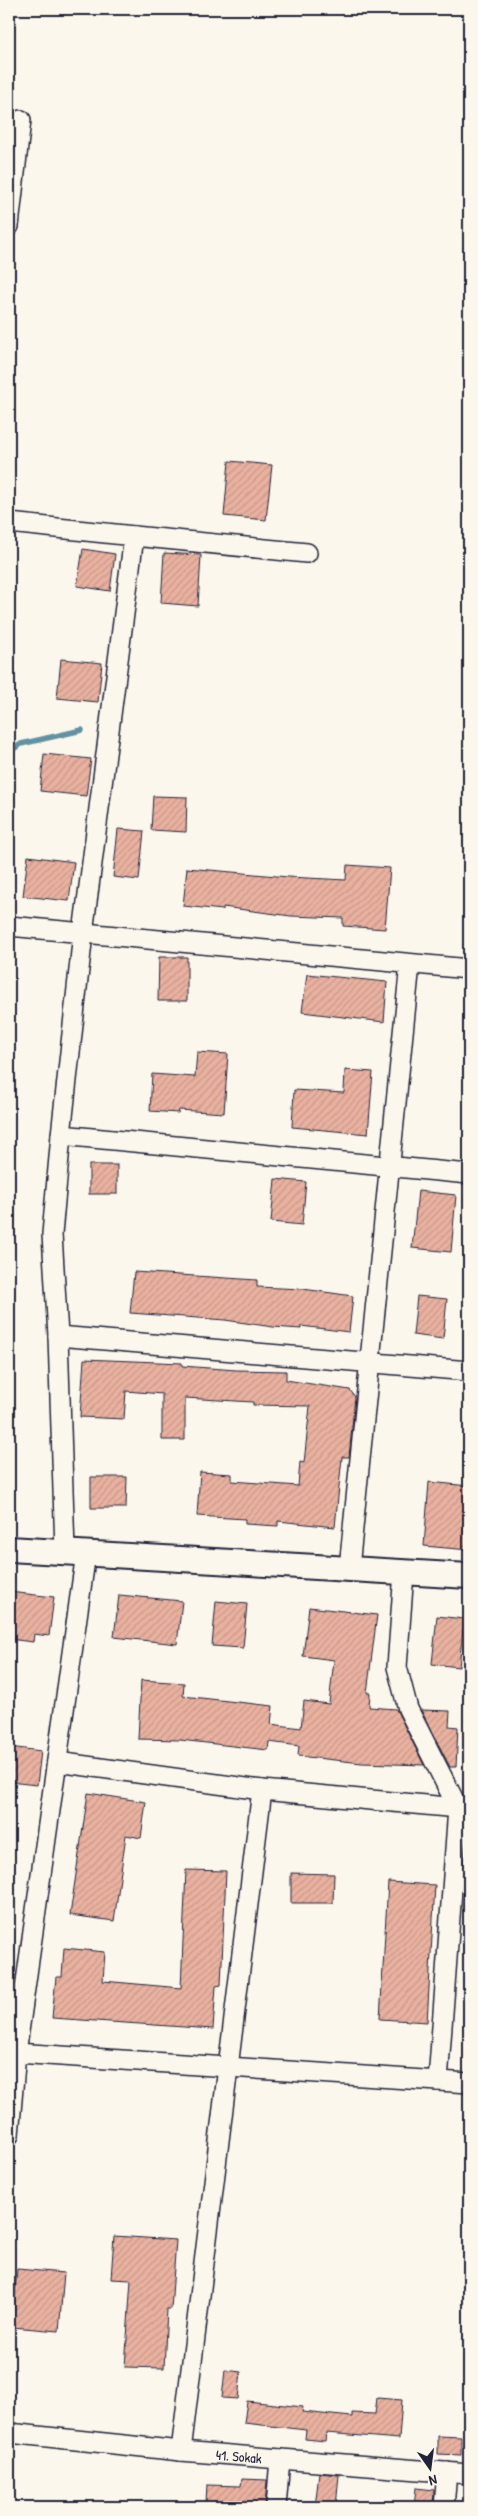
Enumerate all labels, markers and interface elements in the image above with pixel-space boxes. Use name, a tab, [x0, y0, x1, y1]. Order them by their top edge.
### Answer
street label: 41. Sokak	[215, 2444, 263, 2467]
north arrow	[406, 2444, 456, 2494]
text: N	[427, 2471, 439, 2491]

